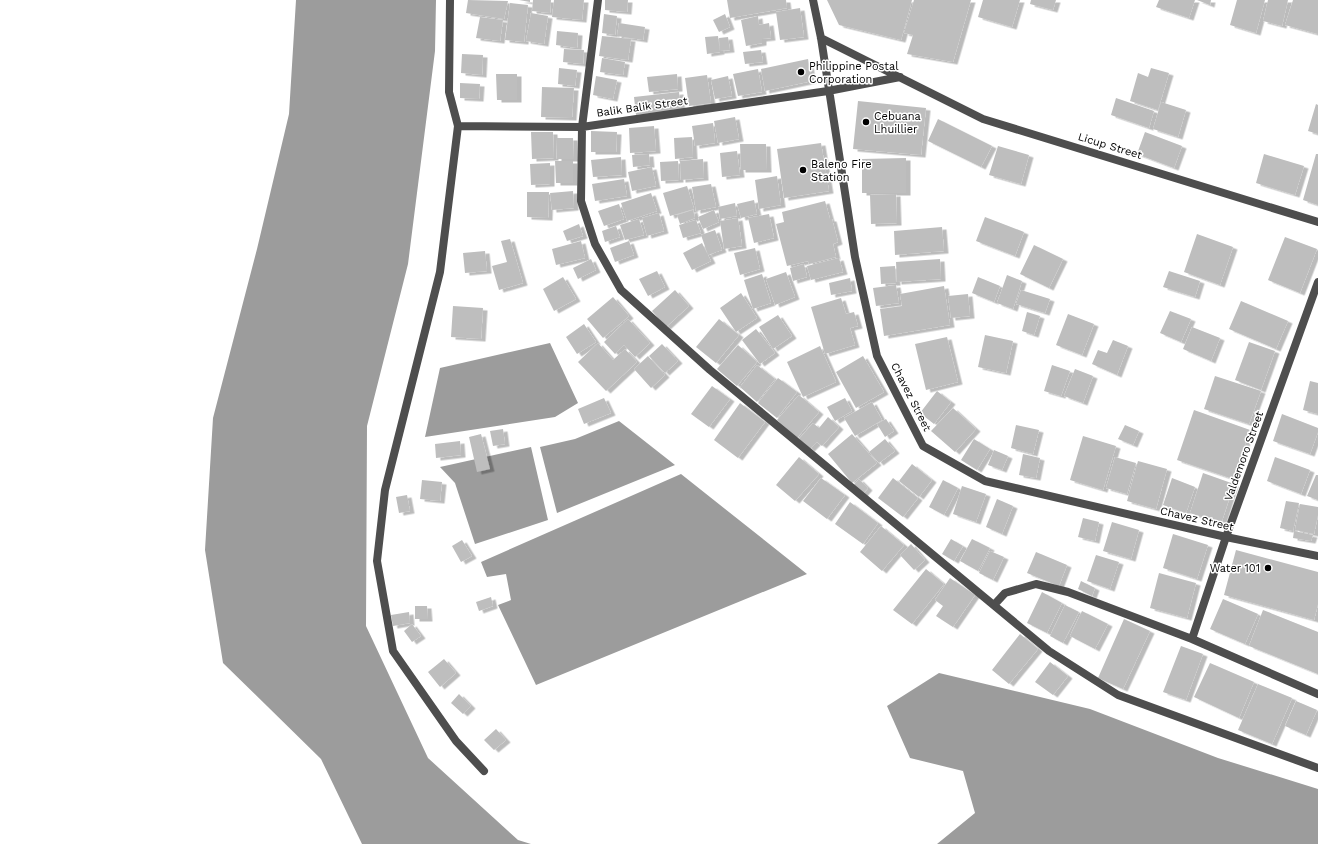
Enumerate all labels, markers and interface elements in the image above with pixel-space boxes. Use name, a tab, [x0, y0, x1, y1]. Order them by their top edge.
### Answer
place label: Philippine Postal Corporation	[809, 60, 899, 86]
marker: Philippine Postal Corporation	[796, 67, 806, 77]
street label: Balik Balik Street	[596, 94, 689, 120]
place label: Cebuana Lhuillier	[874, 110, 921, 136]
marker: Cebuana Lhuillier	[861, 117, 871, 127]
street label: Licup Street	[1076, 130, 1144, 162]
place label: Baleno Fire Station	[811, 158, 872, 184]
marker: Baleno Fire Station	[798, 165, 808, 175]
street label: Chavez Street	[888, 361, 934, 434]
street label: Valdemoro Street	[1222, 409, 1266, 502]
street label: Chavez Street	[1159, 504, 1235, 534]
place label: Water 101	[1210, 562, 1260, 575]
marker: Water 101	[1263, 563, 1273, 573]

